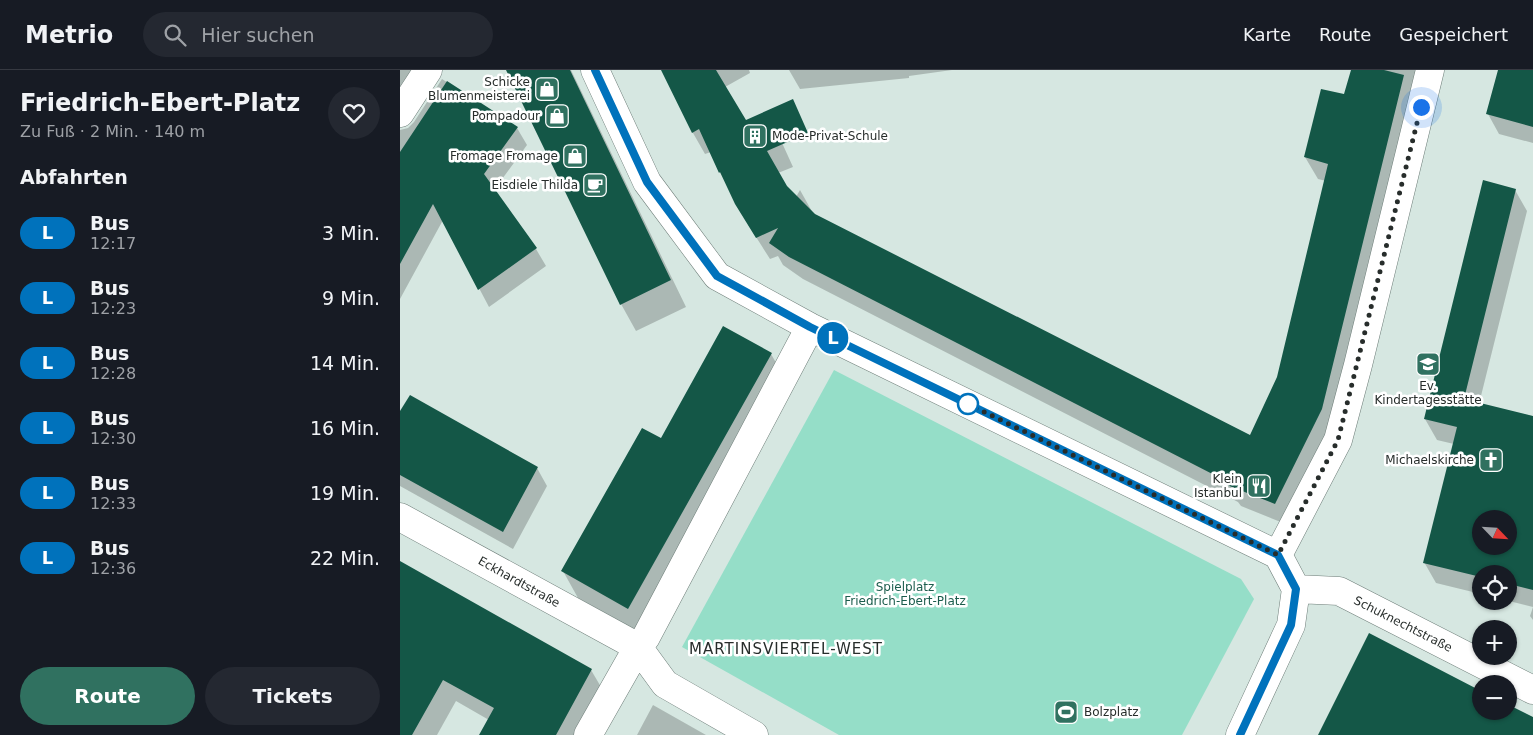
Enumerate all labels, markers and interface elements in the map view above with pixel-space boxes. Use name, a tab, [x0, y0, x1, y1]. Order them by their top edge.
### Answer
search box	[143, 12, 493, 57]
text: Metrio	[25, 21, 113, 49]
icon: search	[161, 21, 189, 49]
text: Hier suchen	[201, 24, 314, 46]
text: Karte	[1243, 24, 1291, 45]
text: Route	[1319, 24, 1371, 45]
text: Gespeichert	[1399, 24, 1508, 45]
place label: Schicke Blumenmeisterei	[428, 75, 530, 103]
shop icon: Schicke Blumenmeisterei	[534, 76, 560, 102]
button: heart	[328, 87, 380, 139]
text: Friedrich-Ebert-Platz	[20, 89, 300, 117]
your location	[1409, 95, 1434, 120]
shop icon: Pompadour	[544, 103, 570, 129]
place label: Pompadour	[472, 109, 540, 123]
text: Zu Fuß · 2 Min. · 140 m	[20, 122, 205, 141]
building icon: Mode-Privat-Schule	[742, 123, 768, 149]
place label: Mode-Privat-Schule	[772, 129, 888, 143]
shop icon: Fromage Fromage	[562, 143, 588, 169]
place label: Fromage Fromage	[450, 149, 558, 163]
text: Abfahrten	[20, 166, 128, 188]
cafe icon: Eisdiele Thilda	[582, 172, 608, 198]
place label: Eisdiele Thilda	[491, 178, 578, 192]
text: Bus	[90, 212, 129, 234]
text: L	[42, 222, 53, 243]
text: 3 Min.	[322, 222, 380, 244]
text: 12:17	[90, 234, 136, 253]
text: Bus	[90, 277, 129, 299]
text: L	[42, 287, 53, 308]
text: 9 Min.	[322, 287, 380, 309]
text: 12:23	[90, 299, 136, 318]
line badge: L	[817, 322, 849, 354]
text: L	[827, 327, 839, 348]
text: Bus	[90, 342, 129, 364]
school or university icon: Ev. Kindertagesstätte	[1415, 351, 1441, 377]
text: L	[42, 352, 53, 373]
text: 14 Min.	[310, 352, 380, 374]
text: 12:28	[90, 364, 136, 383]
place label: Ev. Kindertagesstätte	[1374, 379, 1482, 407]
unlabelled marker	[957, 393, 979, 415]
text: Bus	[90, 407, 129, 429]
text: L	[42, 417, 53, 438]
text: 16 Min.	[310, 417, 380, 439]
text: 12:30	[90, 429, 136, 448]
church icon: Michaelskirche	[1478, 447, 1504, 473]
place label: Michaelskirche	[1385, 453, 1474, 467]
text: Bus	[90, 472, 129, 494]
place label: Klein Istanbul	[1194, 472, 1242, 500]
restaurant icon: Klein Istanbul	[1246, 473, 1272, 499]
text: L	[42, 482, 53, 503]
text: 19 Min.	[310, 482, 380, 504]
text: 12:33	[90, 494, 136, 513]
north arrow	[1472, 510, 1518, 555]
map controls	[1472, 510, 1517, 720]
text: Bus	[90, 537, 129, 559]
text: L	[42, 547, 53, 568]
text: 22 Min.	[310, 547, 380, 569]
street label: Eckhardtstraße	[476, 554, 562, 610]
text: 12:36	[90, 559, 136, 578]
button: locate	[1472, 565, 1517, 610]
park label: Spielplatz Friedrich-Ebert-Platz	[844, 580, 966, 608]
street label: Schuknechtstraße	[1351, 593, 1455, 655]
button: +	[1472, 620, 1517, 665]
district label: MARTINSVIERTEL-WEST	[689, 640, 883, 658]
button: Route	[20, 667, 195, 725]
button: Tickets	[205, 667, 380, 725]
button: −	[1472, 675, 1517, 720]
sports icon: Bolzplatz	[1053, 699, 1079, 725]
place label: Bolzplatz	[1084, 705, 1139, 719]

